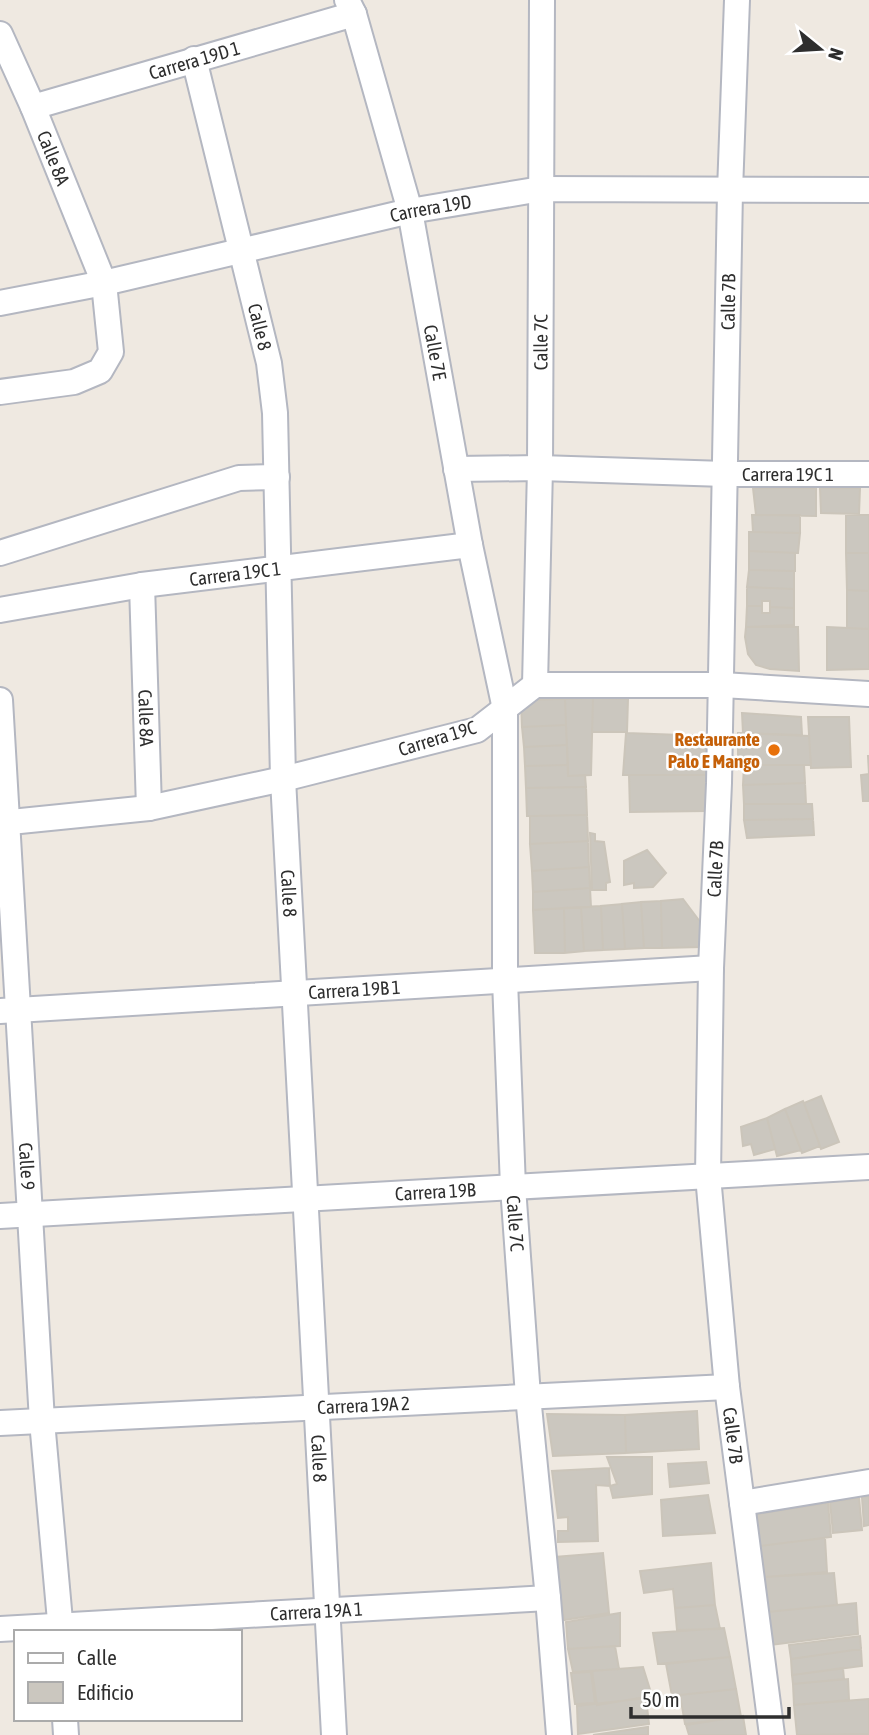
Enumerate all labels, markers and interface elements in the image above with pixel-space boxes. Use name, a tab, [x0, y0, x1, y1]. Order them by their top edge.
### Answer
north arrow	[785, 14, 855, 84]
street label: Carrera 19D 1	[146, 37, 243, 84]
text: N	[824, 46, 848, 63]
street label: Calle 8A	[33, 127, 75, 189]
street label: Carrera 19D	[388, 190, 473, 226]
street label: Calle 7B	[717, 274, 739, 330]
street label: Calle 8	[244, 301, 276, 353]
street label: Calle 7C	[529, 314, 552, 370]
street label: Calle 7E	[420, 323, 451, 382]
street label: Carrera 19C 1	[742, 463, 834, 485]
street label: Carrera 19C 1	[188, 557, 282, 590]
street label: Calle 8A	[134, 689, 158, 747]
street label: Carrera 19C	[395, 716, 479, 760]
place label: Restaurante Palo E Mango	[668, 728, 760, 772]
marker: Restaurante Palo E Mango	[766, 742, 782, 758]
street label: Calle 7B	[703, 840, 727, 898]
street label: Calle 8	[277, 869, 301, 918]
street label: Carrera 19B 1	[308, 976, 401, 1003]
street label: Calle 9	[15, 1142, 40, 1191]
street label: Carrera 19B	[394, 1178, 476, 1205]
street label: Calle 7C	[503, 1195, 529, 1252]
street label: Carrera 19A 2	[317, 1392, 410, 1418]
street label: Calle 7B	[719, 1406, 748, 1465]
street label: Calle 8	[307, 1434, 332, 1483]
street label: Carrera 19A 1	[270, 1597, 363, 1625]
legend	[14, 1630, 242, 1721]
text: Calle	[77, 1645, 117, 1669]
scale bar	[631, 1676, 788, 1720]
text: Edificio	[77, 1680, 134, 1704]
text: 50 m	[642, 1687, 680, 1711]

